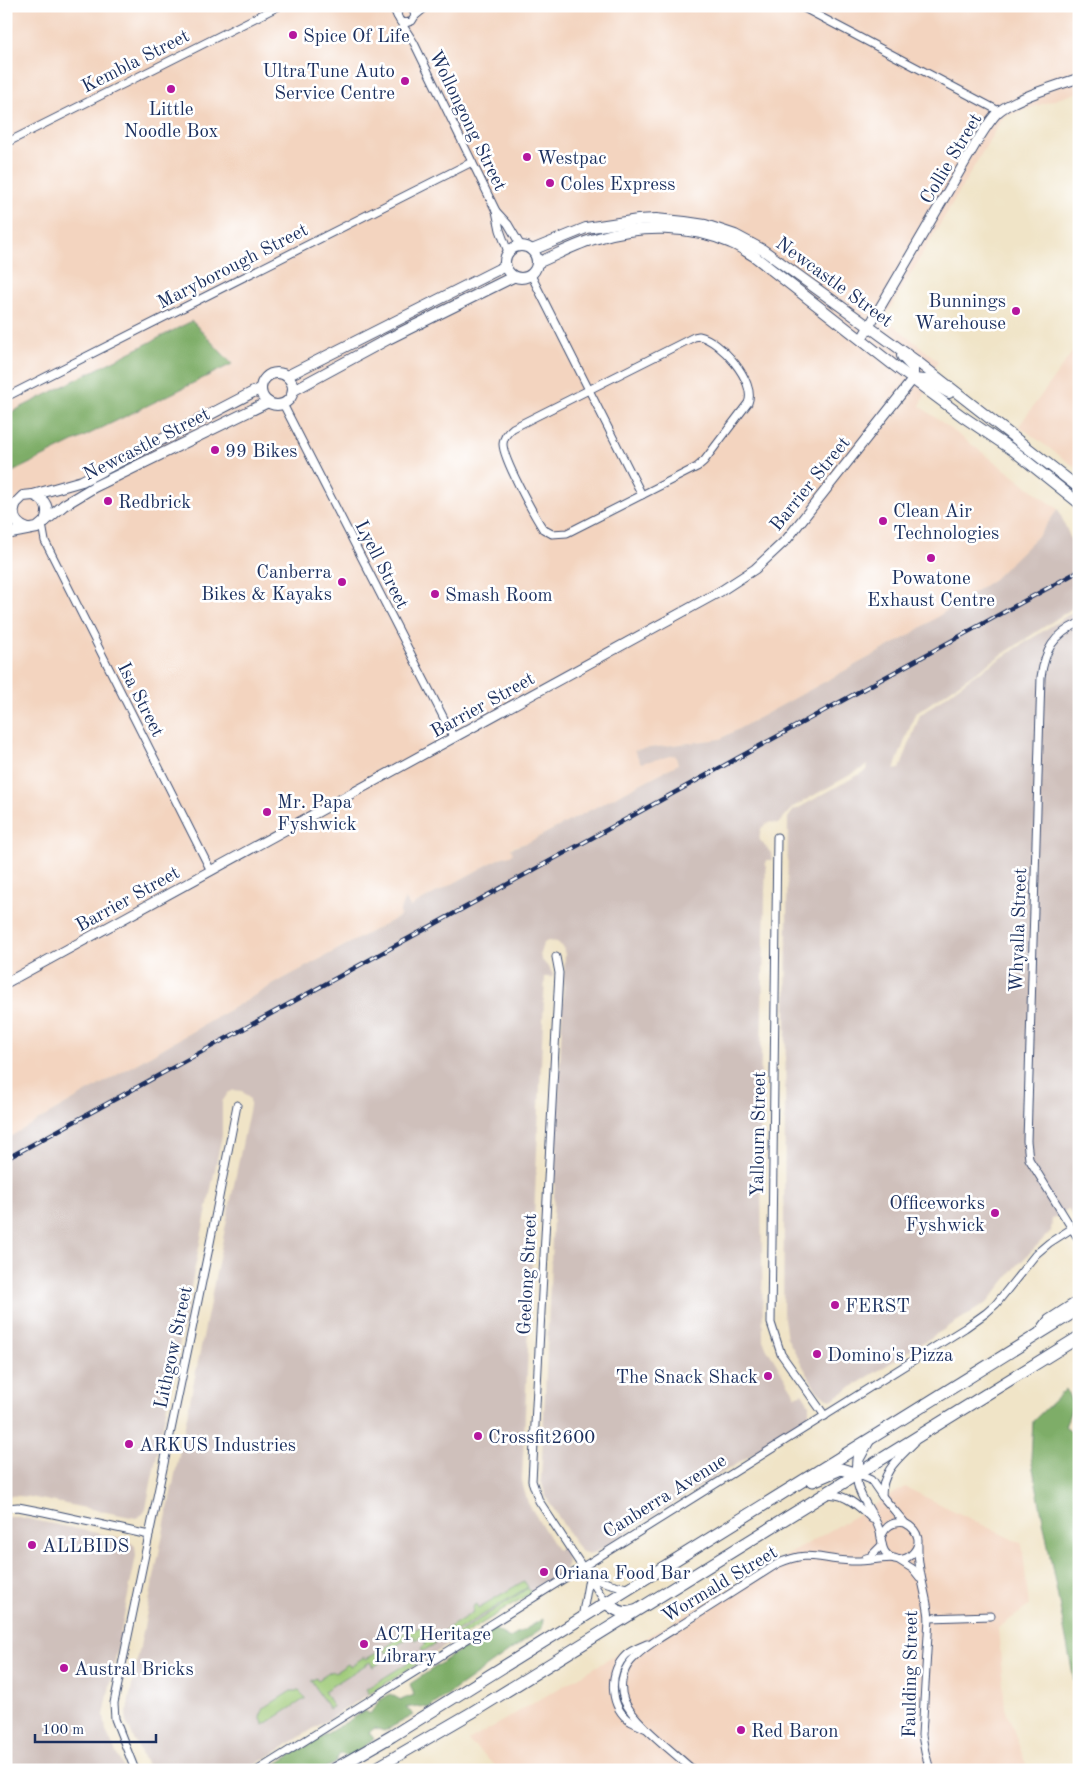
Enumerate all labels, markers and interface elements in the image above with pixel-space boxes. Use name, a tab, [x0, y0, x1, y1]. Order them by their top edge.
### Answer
street label: Kembla Street	[79, 27, 193, 98]
place label: Spice Of Life	[303, 28, 410, 47]
marker: Spice Of Life	[287, 29, 299, 41]
street label: Wollongong Street	[425, 48, 509, 194]
place label: UltraTune Auto Service Centre	[262, 63, 395, 104]
marker: UltraTune Auto Service Centre	[399, 75, 411, 87]
marker: Little Noodle Box	[165, 83, 177, 95]
place label: Little Noodle Box	[124, 101, 218, 142]
street label: Collie Street	[918, 111, 987, 208]
place label: Westpac	[537, 150, 607, 169]
marker: Westpac	[521, 151, 533, 163]
place label: Coles Express	[560, 176, 675, 195]
marker: Coles Express	[544, 177, 556, 189]
street label: Maryborough Street	[155, 221, 311, 313]
street label: Newcastle Street	[772, 234, 895, 332]
place label: Bunnings Warehouse	[914, 293, 1006, 334]
marker: Bunnings Warehouse	[1010, 305, 1022, 317]
street label: Newcastle Street	[81, 405, 214, 485]
street label: Barrier Street	[767, 434, 855, 535]
place label: 99 Bikes	[225, 443, 297, 462]
marker: 99 Bikes	[209, 444, 221, 456]
place label: Redbrick	[118, 494, 191, 513]
marker: Redbrick	[102, 495, 114, 507]
place label: Clean Air Technologies	[893, 503, 999, 544]
marker: Clean Air Technologies	[877, 515, 889, 527]
street label: Lyell Street	[350, 518, 411, 612]
marker: Powatone Exhaust Centre	[925, 552, 937, 564]
place label: Canberra Bikes & Kayaks	[201, 564, 333, 605]
place label: Powatone Exhaust Centre	[867, 570, 995, 611]
marker: Canberra Bikes & Kayaks	[336, 576, 348, 588]
place label: Smash Room	[445, 587, 553, 606]
marker: Smash Room	[429, 588, 441, 600]
street label: Isa Street	[113, 660, 167, 740]
street label: Barrier Street	[428, 670, 538, 742]
place label: Mr. Papa Fyshwick	[277, 794, 357, 835]
marker: Mr. Papa Fyshwick	[261, 806, 273, 818]
street label: Barrier Street	[73, 864, 183, 936]
street label: Whyalla Street	[1008, 867, 1031, 993]
street label: Yallourn Street	[749, 1071, 770, 1197]
place label: Officeworks Fyshwick	[889, 1195, 985, 1236]
marker: Officeworks Fyshwick	[989, 1207, 1001, 1219]
street label: Geelong Street	[516, 1213, 541, 1335]
street label: Lithgow Street	[152, 1285, 197, 1410]
place label: FERST	[845, 1298, 910, 1317]
marker: FERST	[829, 1299, 841, 1311]
place label: Domino's Pizza	[827, 1347, 954, 1366]
marker: Domino's Pizza	[811, 1348, 823, 1360]
place label: The Snack Shack	[615, 1369, 758, 1388]
marker: The Snack Shack	[762, 1370, 774, 1382]
place label: Crossfit2600	[488, 1429, 595, 1448]
marker: Crossfit2600	[472, 1430, 484, 1442]
place label: ARKUS Industries	[139, 1437, 296, 1456]
marker: ARKUS Industries	[123, 1438, 135, 1450]
street label: Canberra Avenue	[600, 1452, 730, 1543]
place label: ALLBIDS	[42, 1538, 129, 1557]
marker: ALLBIDS	[26, 1539, 38, 1551]
street label: Wormald Street	[659, 1543, 781, 1627]
place label: Oriana Food Bar	[554, 1565, 691, 1584]
marker: Oriana Food Bar	[538, 1566, 550, 1578]
street label: Faulding Street	[901, 1610, 922, 1738]
place label: ACT Heritage Library	[374, 1626, 491, 1667]
marker: ACT Heritage Library	[358, 1638, 370, 1650]
place label: Austral Bricks	[74, 1661, 194, 1680]
marker: Austral Bricks	[58, 1662, 70, 1674]
scale bar	[35, 1711, 156, 1743]
text: 100 m	[42, 1723, 84, 1738]
place label: Red Baron	[751, 1723, 839, 1742]
marker: Red Baron	[735, 1724, 747, 1736]

